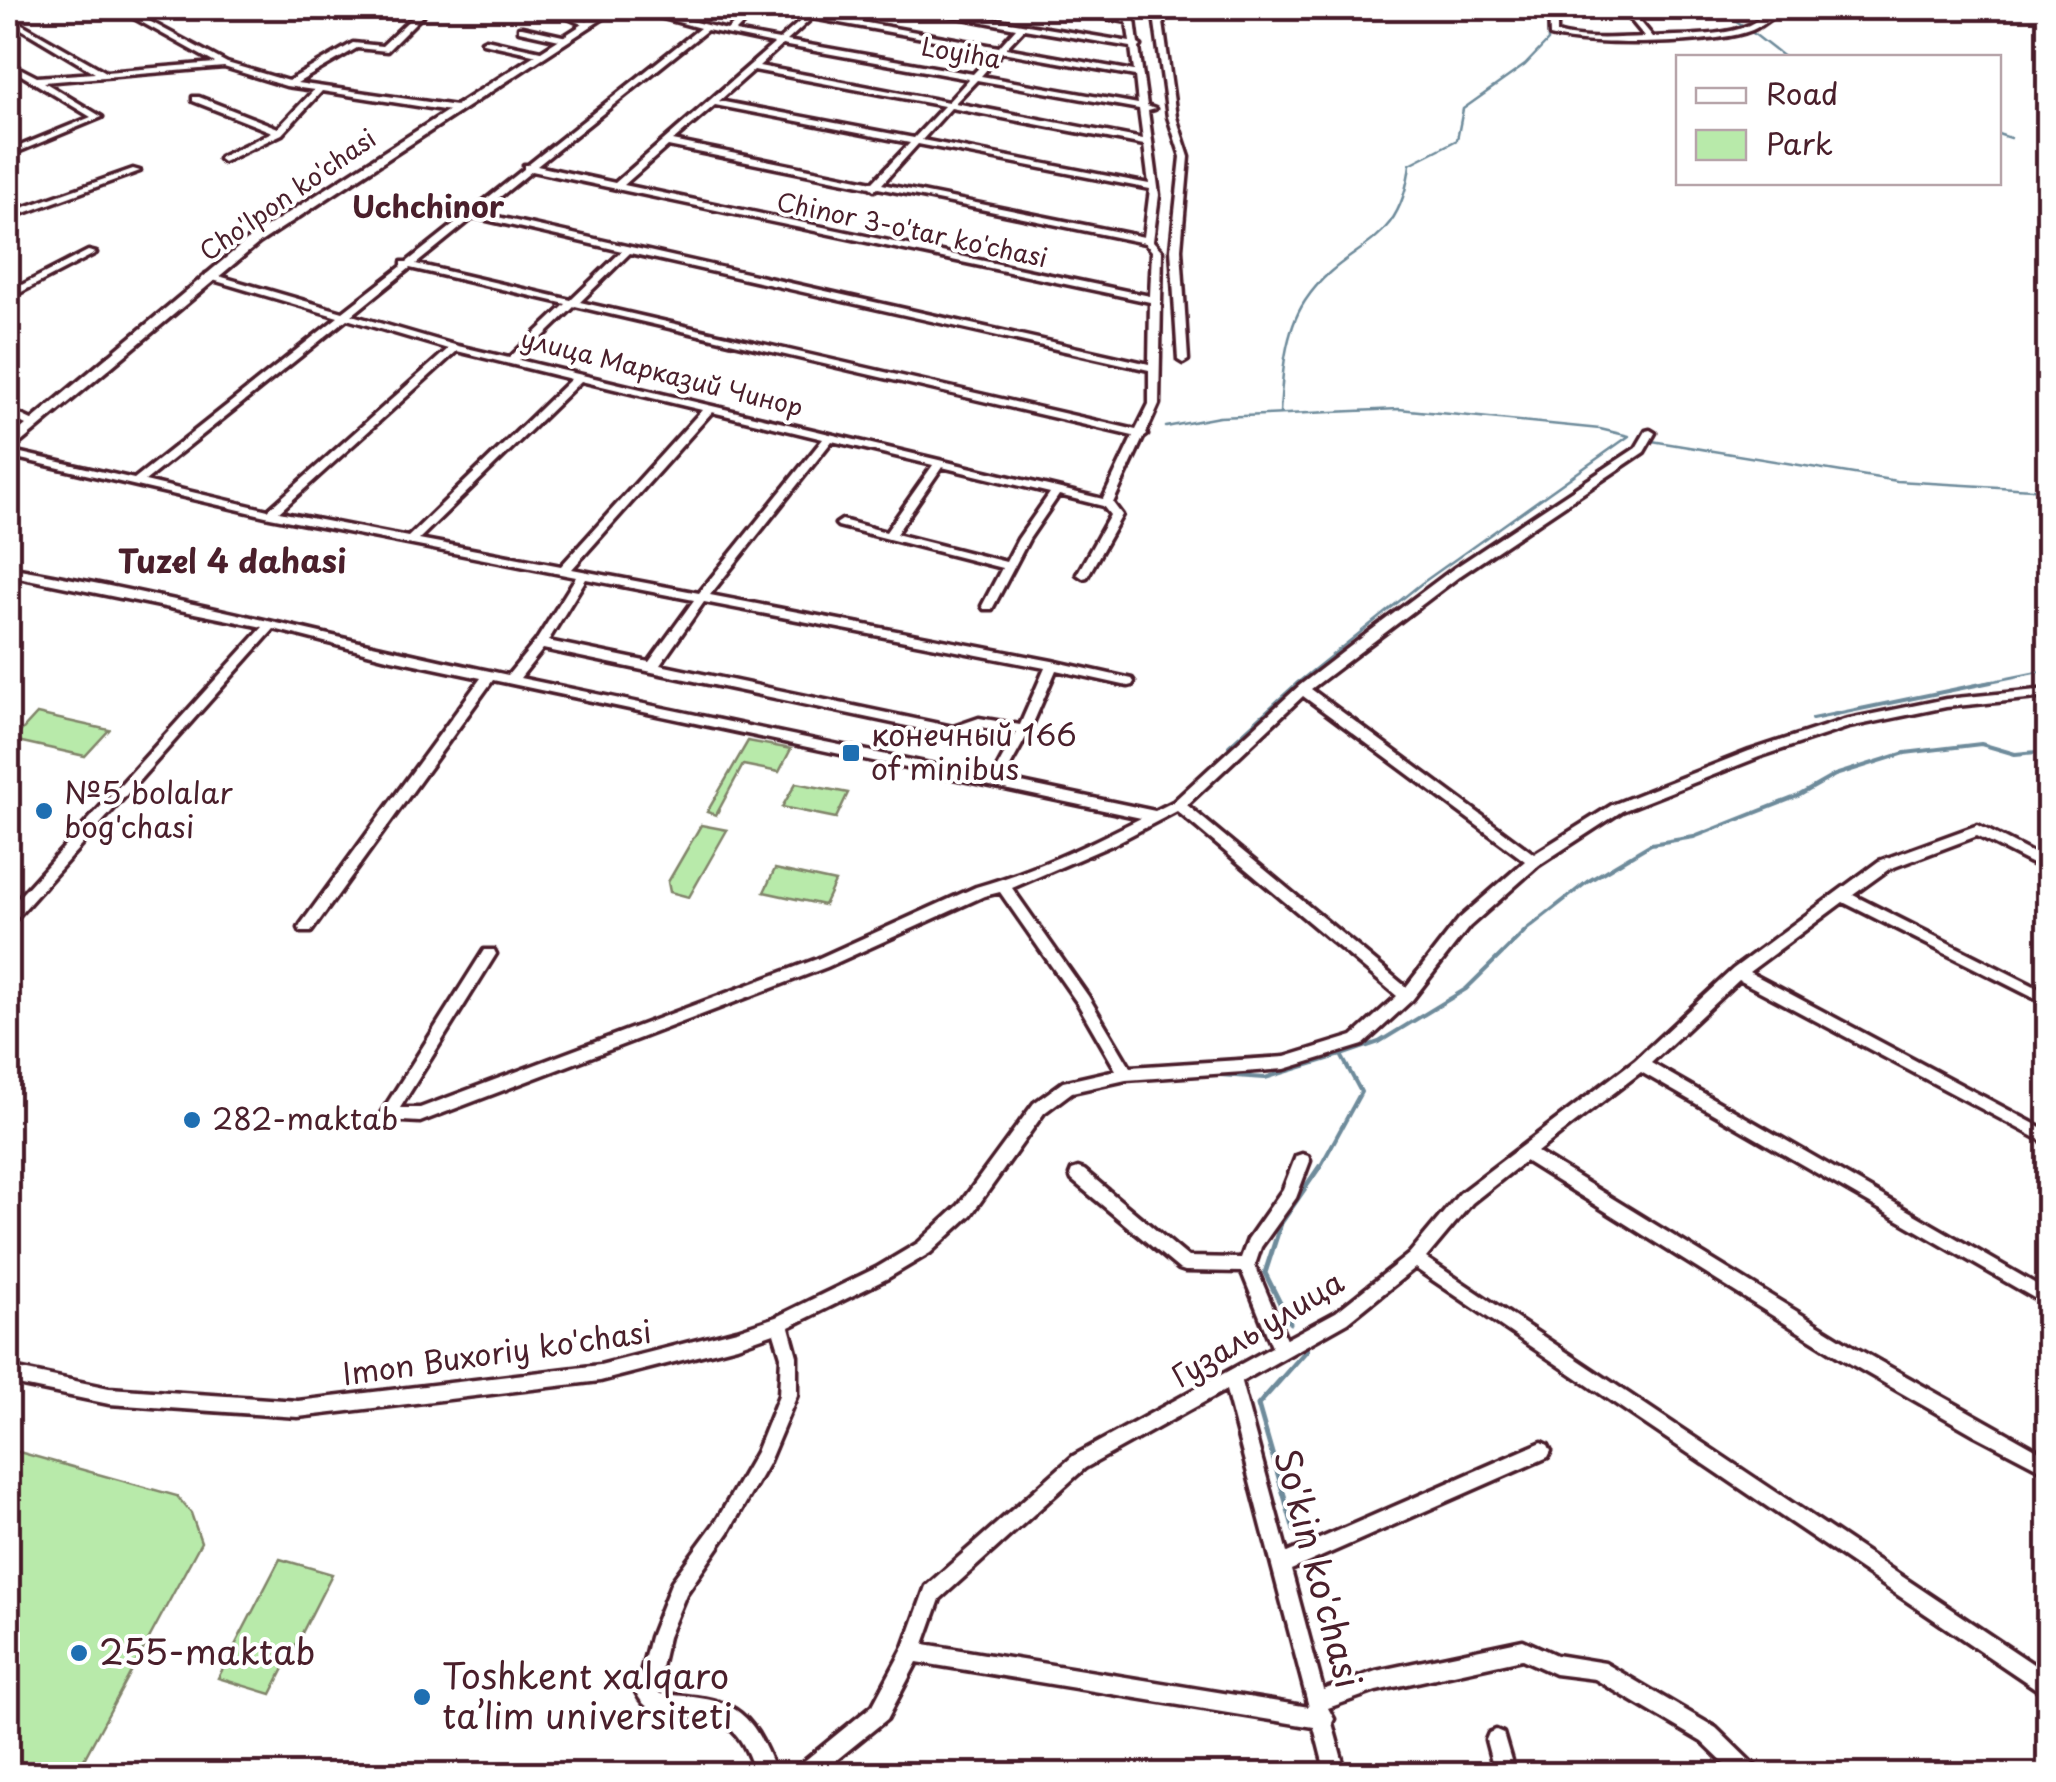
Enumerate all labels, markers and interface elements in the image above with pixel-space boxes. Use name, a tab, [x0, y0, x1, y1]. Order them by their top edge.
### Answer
street label: Loyiha	[918, 26, 1004, 78]
legend	[1676, 55, 2001, 185]
text: Road	[1766, 70, 1839, 115]
street label: Cho'lpon ko'chasi	[191, 119, 383, 269]
text: Park	[1766, 120, 1833, 165]
street label: Chinor 3-o'tar ko'chasi	[773, 182, 1051, 276]
district label: Uchchinor	[352, 183, 505, 228]
street label: улица Марказий Чинор	[517, 319, 807, 426]
district label: Tuzel 4 dahasi	[118, 536, 346, 584]
place label: конечный 166 of minibus	[871, 711, 1077, 790]
marker: конечный 166 of minibus	[840, 742, 862, 764]
place label: №5 bolalar bog'chasi	[64, 769, 233, 848]
marker: №5 bolalar bog'chasi	[33, 800, 55, 822]
place label: 282-maktab	[212, 1095, 398, 1140]
marker: 282-maktab	[181, 1109, 203, 1131]
street label: Гузаль улица	[1162, 1259, 1352, 1397]
street label: Imon Buxoriy ko'chasi	[339, 1308, 654, 1396]
street label: So'kin ko'chasi	[1262, 1443, 1377, 1694]
place label: 255-maktab	[99, 1624, 315, 1677]
marker: 255-maktab	[68, 1642, 90, 1664]
place label: Toshkent xalqaro ta’lim universiteti	[442, 1648, 733, 1741]
marker: Toshkent xalqaro ta’lim universiteti	[411, 1686, 433, 1708]

